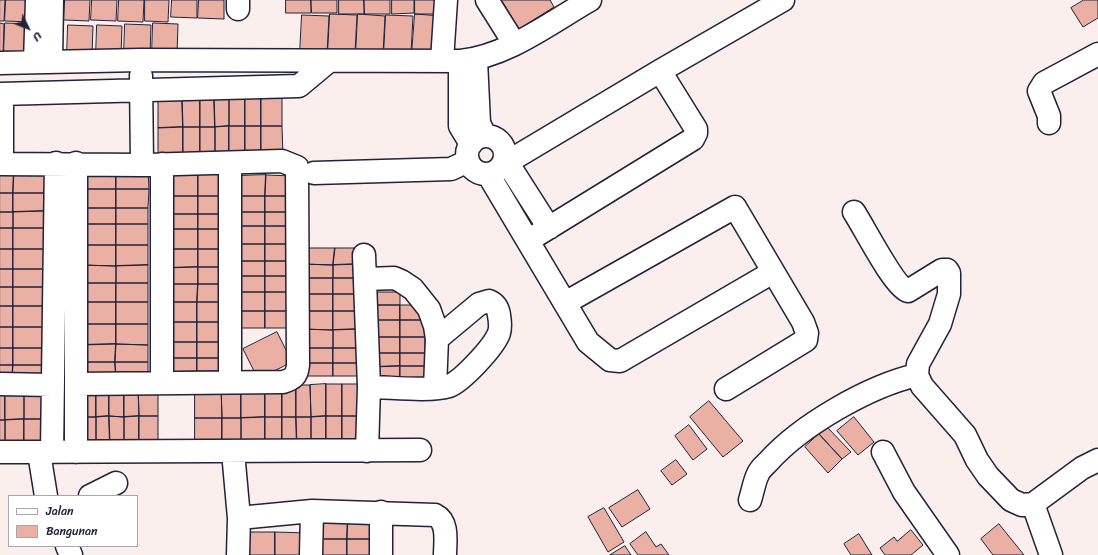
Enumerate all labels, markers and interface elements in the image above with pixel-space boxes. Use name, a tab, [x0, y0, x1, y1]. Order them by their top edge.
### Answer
north arrow	[8, 8, 48, 48]
text: U	[28, 27, 47, 46]
legend	[8, 495, 138, 547]
text: Jalan	[46, 500, 74, 522]
text: Bangunan	[46, 520, 98, 542]

